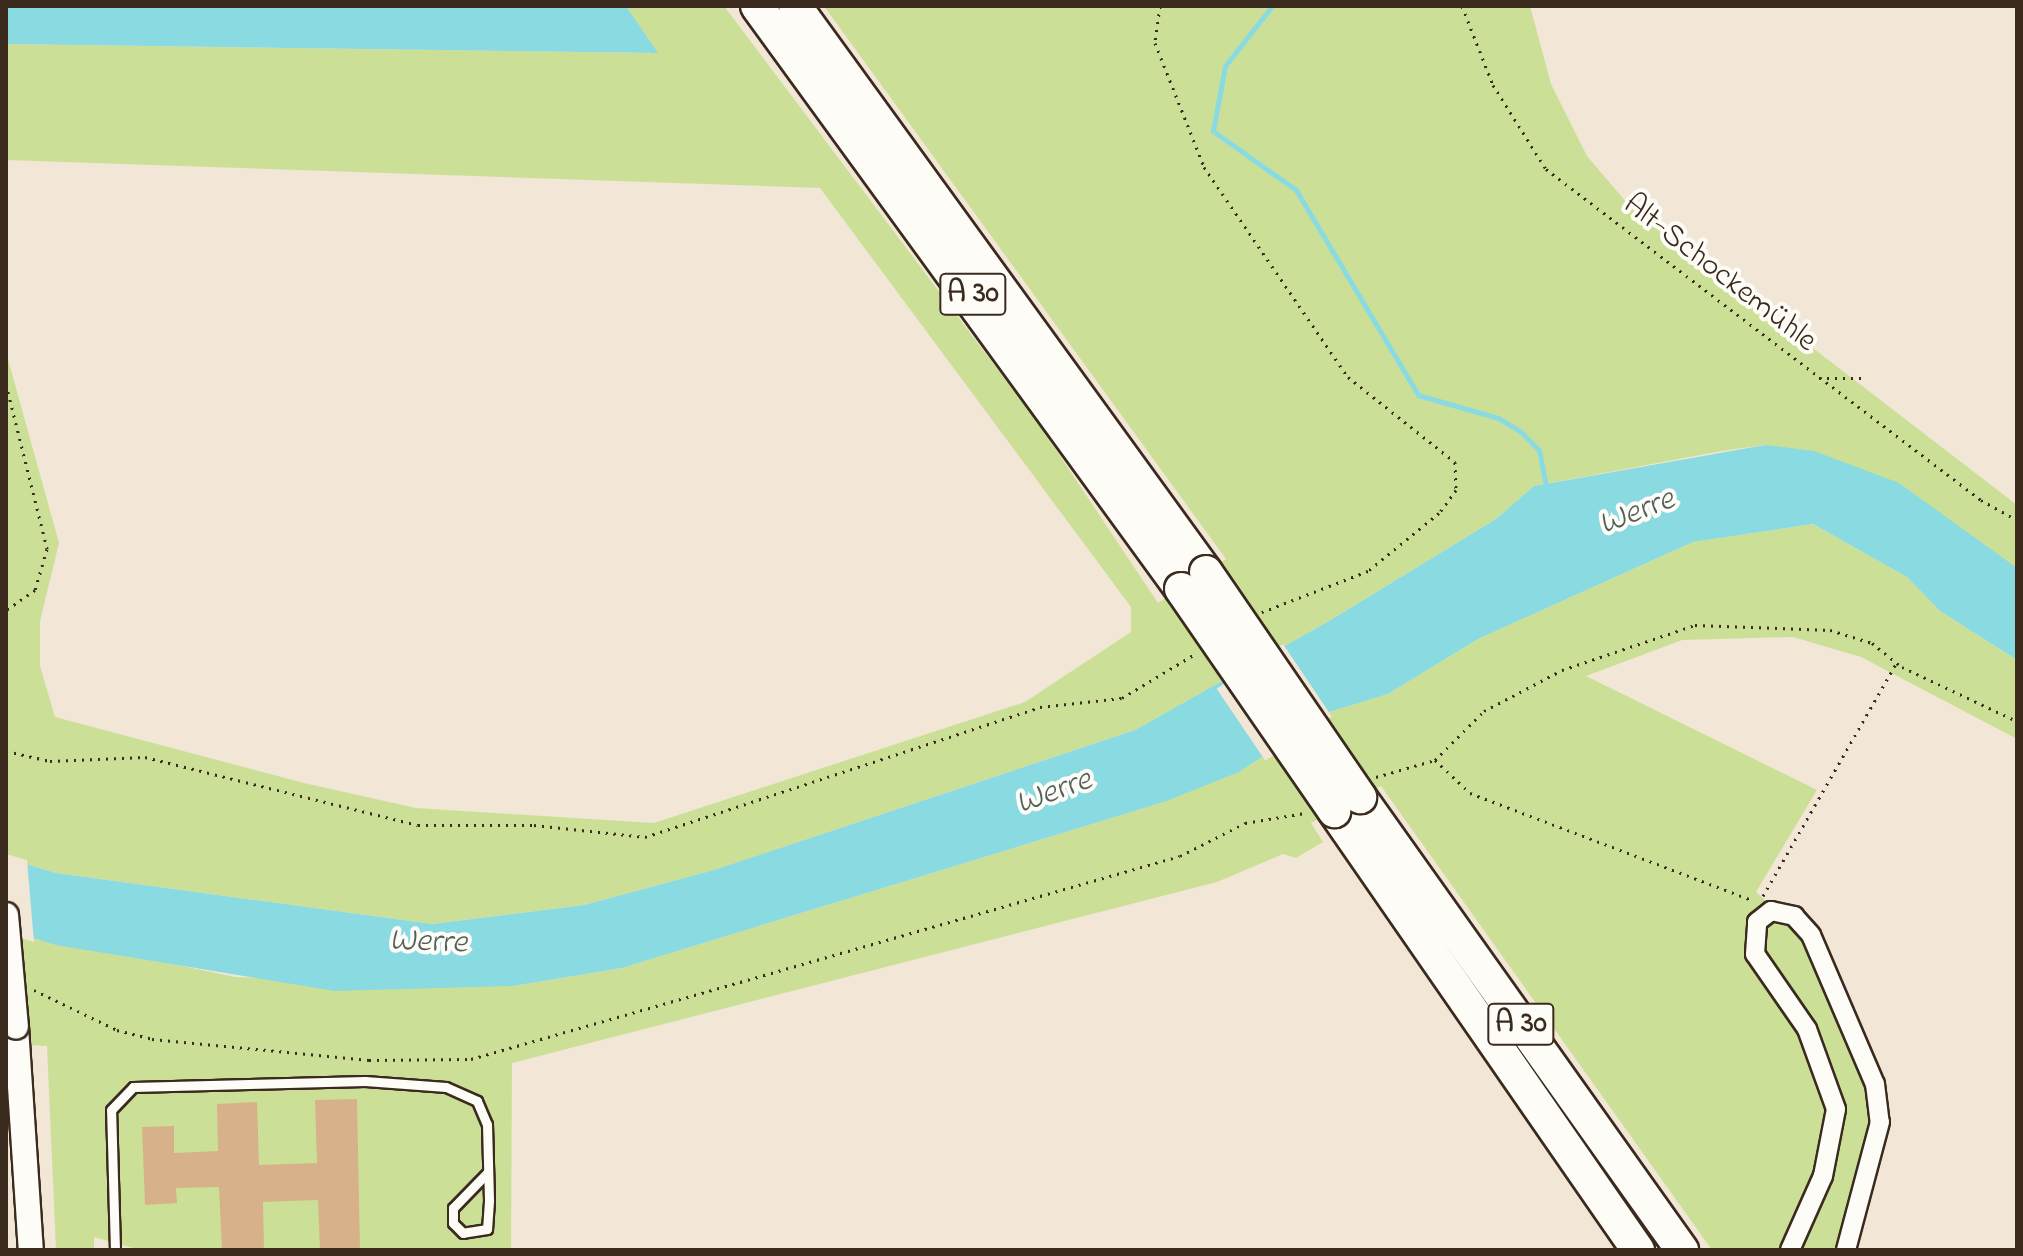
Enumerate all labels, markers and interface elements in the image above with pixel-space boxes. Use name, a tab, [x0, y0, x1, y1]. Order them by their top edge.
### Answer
street label: Alt-Schockemühle	[1615, 187, 1823, 361]
road number: A 30	[939, 268, 1007, 320]
water label: Werre	[1593, 480, 1681, 546]
water label: Werre	[1010, 761, 1098, 825]
water label: Werre	[388, 921, 468, 965]
road number: A 30	[1487, 998, 1555, 1050]

